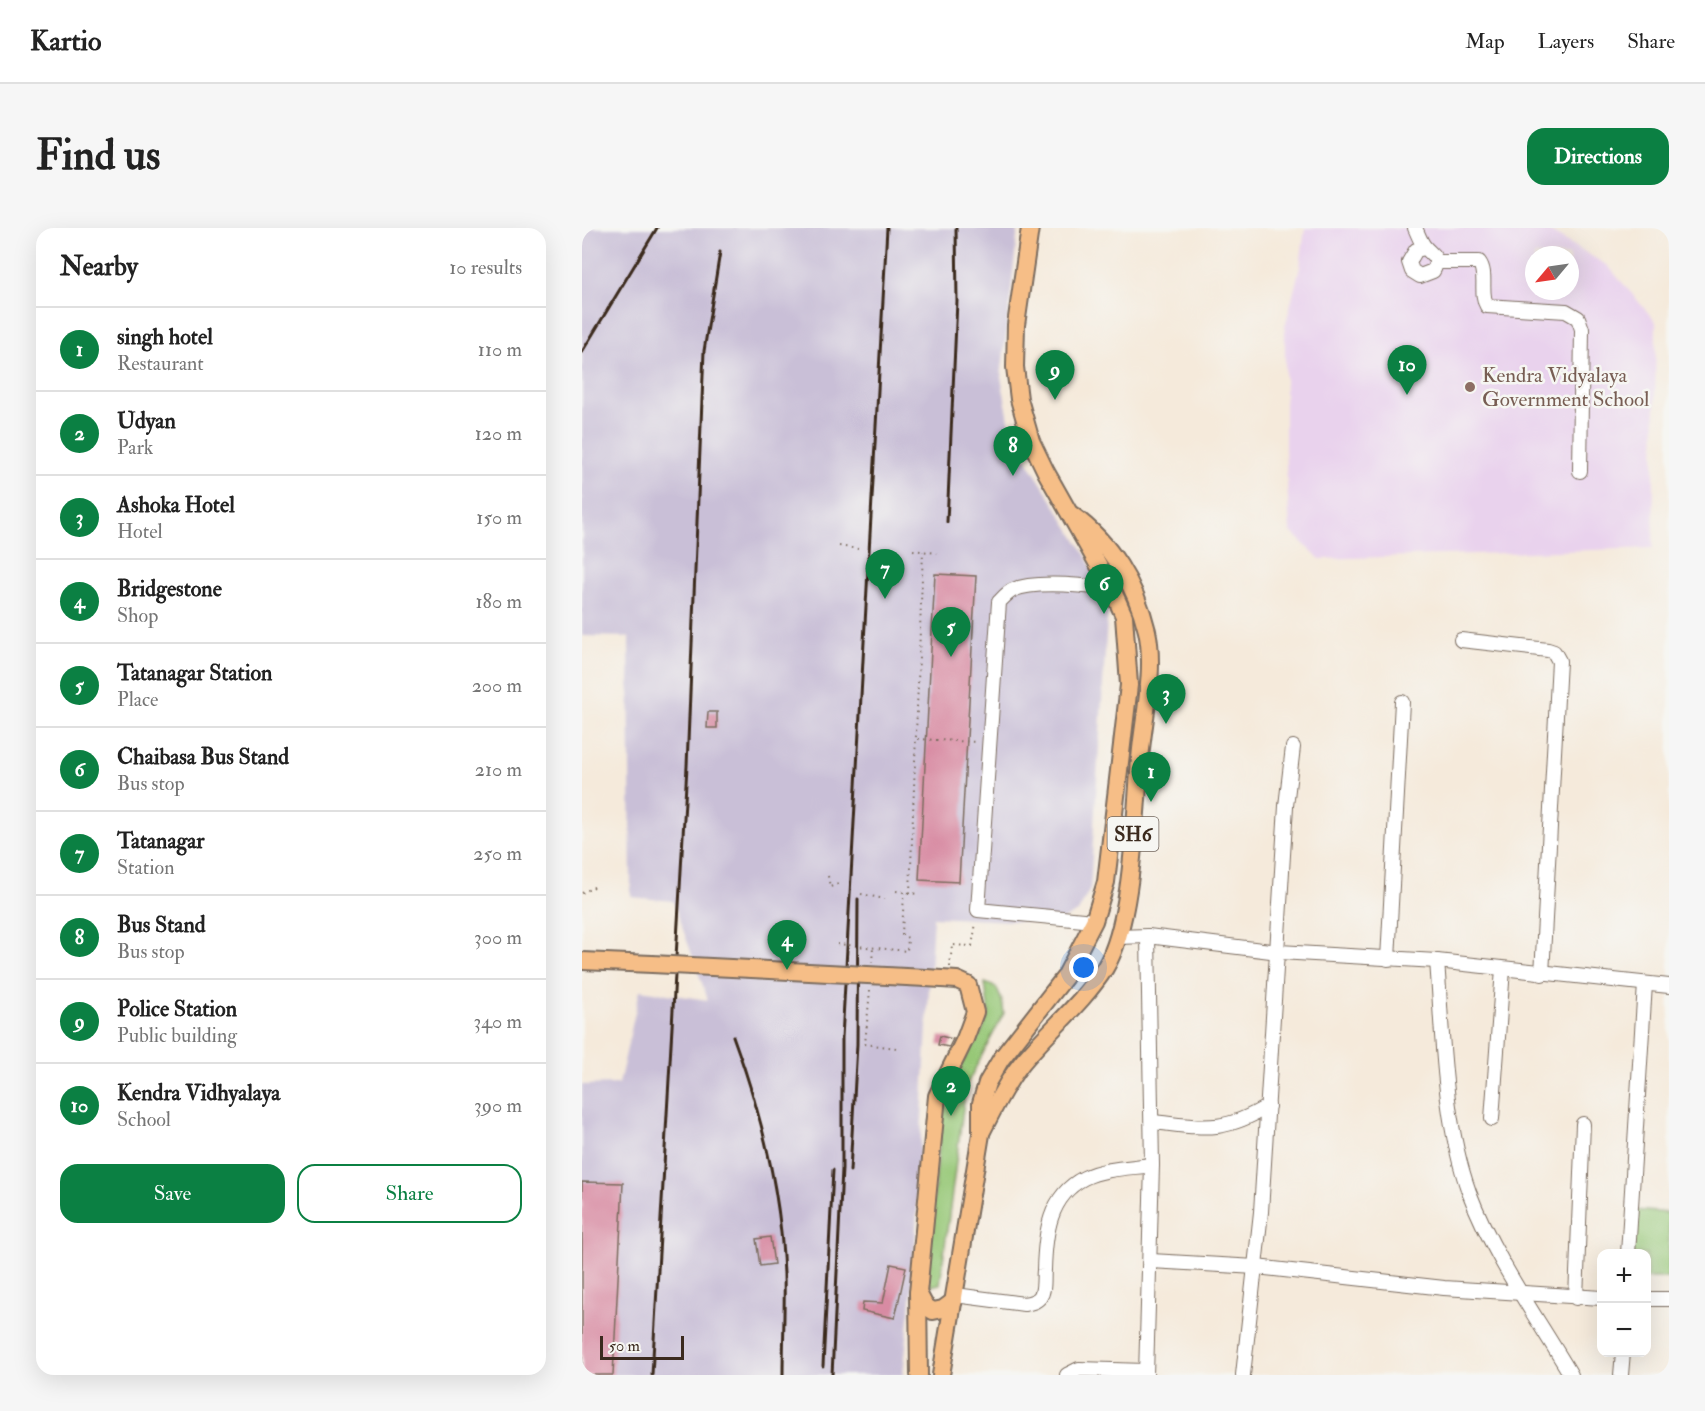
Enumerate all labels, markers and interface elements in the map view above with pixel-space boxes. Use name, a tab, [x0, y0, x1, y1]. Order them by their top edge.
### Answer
text: Kartio	[30, 24, 101, 59]
text: Map	[1465, 28, 1505, 55]
text: Layers	[1538, 28, 1594, 55]
text: Share	[1627, 28, 1675, 55]
button: Directions	[1527, 128, 1669, 185]
text: Find us	[36, 130, 160, 182]
north arrow	[1525, 246, 1579, 300]
text: Nearby	[60, 251, 138, 283]
text: 10 results	[449, 255, 522, 280]
text: singh hotel	[117, 323, 213, 351]
text: 1	[76, 337, 83, 362]
text: 110 m	[478, 337, 522, 362]
pin: 10	[1388, 346, 1426, 395]
pin: 9	[1036, 350, 1074, 400]
text: Restaurant	[117, 351, 204, 376]
place label: Kendra Vidyalaya Government School	[1482, 362, 1650, 413]
marker: Kendra Vidyalaya Government School	[1463, 380, 1477, 394]
text: Udyan	[117, 407, 176, 435]
text: 2	[74, 421, 85, 446]
text: 120 m	[475, 421, 522, 446]
pin: 8	[994, 426, 1032, 476]
text: Park	[117, 435, 153, 460]
text: Ashoka Hotel	[117, 491, 235, 519]
text: 3	[76, 505, 83, 530]
text: 150 m	[476, 505, 522, 530]
text: Hotel	[117, 519, 163, 544]
pin: 7	[866, 550, 904, 599]
pin: 6	[1084, 564, 1124, 614]
text: Bridgestone	[117, 575, 222, 603]
text: 4	[74, 589, 85, 614]
text: 180 m	[475, 589, 522, 614]
text: Shop	[117, 603, 158, 628]
pin: 5	[932, 608, 970, 657]
text: Tatanagar Station	[117, 659, 272, 687]
text: 5	[75, 673, 84, 698]
text: 200 m	[472, 673, 522, 698]
pin: 3	[1146, 674, 1186, 724]
text: Place	[117, 687, 158, 712]
text: Chaibasa Bus Stand	[117, 743, 289, 771]
pin: 1	[1132, 752, 1170, 802]
text: 6	[74, 757, 85, 782]
text: 210 m	[475, 757, 522, 782]
text: Bus stop	[117, 771, 185, 796]
road number: SH6	[1108, 817, 1158, 851]
text: Tatanagar	[117, 827, 205, 855]
text: 7	[75, 841, 84, 866]
text: 250 m	[473, 841, 522, 866]
text: Station	[117, 855, 174, 880]
text: Bus Stand	[117, 911, 206, 939]
pin: 4	[768, 920, 806, 970]
text: 8	[75, 925, 84, 950]
text: 300 m	[474, 925, 522, 950]
text: Bus stop	[117, 939, 185, 964]
your location	[1069, 953, 1098, 982]
text: Police Station	[117, 995, 237, 1023]
text: 9	[74, 1009, 85, 1034]
text: 340 m	[474, 1009, 522, 1034]
text: Public building	[117, 1023, 237, 1048]
pin: 2	[932, 1066, 970, 1116]
text: Kendra Vidhyalaya	[117, 1079, 280, 1107]
text: 10	[71, 1093, 88, 1118]
text: 390 m	[474, 1093, 522, 1118]
text: School	[117, 1107, 171, 1132]
button: Save	[60, 1164, 285, 1223]
button: Share	[297, 1164, 522, 1223]
map controls	[1597, 1249, 1651, 1357]
button: +	[1597, 1249, 1651, 1303]
button: −	[1597, 1303, 1651, 1357]
scale bar	[600, 1333, 684, 1360]
text: 50 m	[609, 1336, 640, 1356]

